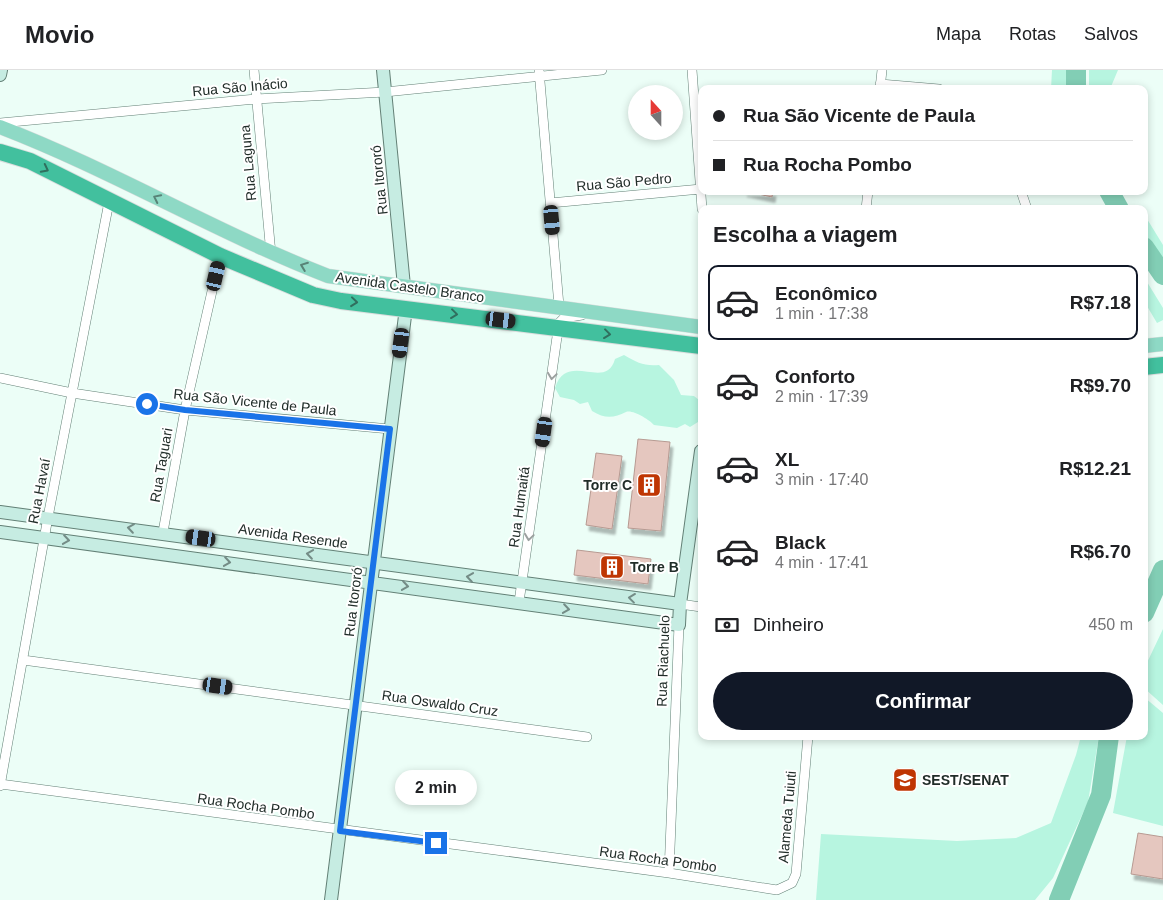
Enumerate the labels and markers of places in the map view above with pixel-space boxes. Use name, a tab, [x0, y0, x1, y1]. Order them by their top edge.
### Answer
building icon: Torre C	[636, 472, 662, 498]
place label: Torre C	[583, 477, 632, 493]
building icon: Torre B	[599, 554, 625, 580]
place label: Torre B	[630, 559, 679, 575]
school or university icon: SEST/SENAT	[892, 767, 918, 793]
place label: SEST/SENAT	[922, 772, 1009, 788]

